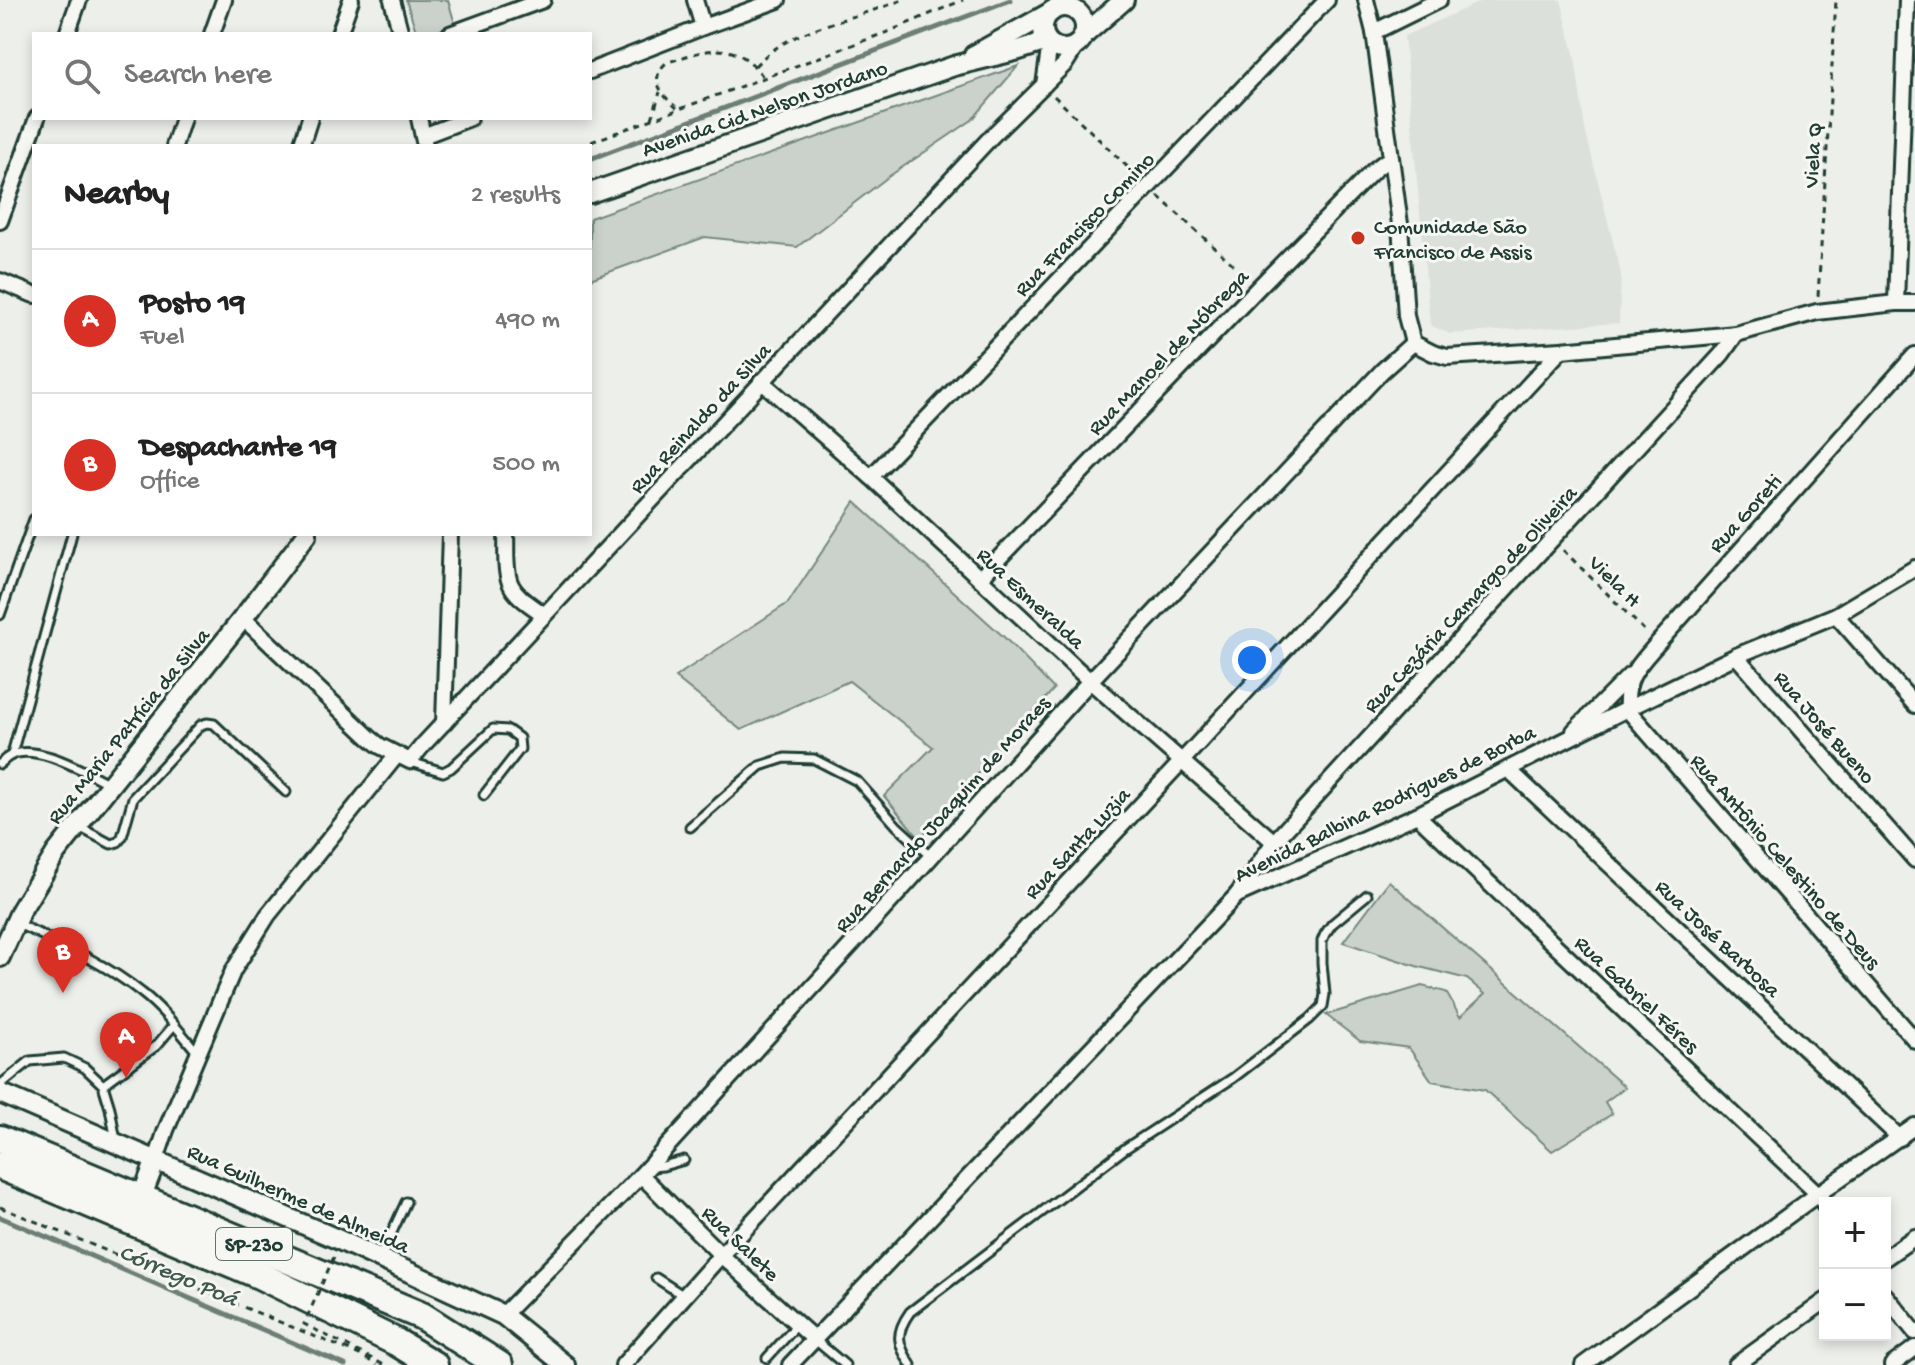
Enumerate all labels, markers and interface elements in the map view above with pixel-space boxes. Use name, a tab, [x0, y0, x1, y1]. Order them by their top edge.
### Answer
search box	[32, 32, 592, 120]
icon: search	[60, 54, 104, 98]
street label: Avenida Cid Nelson Jordano	[639, 56, 891, 165]
text: Search here	[124, 59, 272, 94]
street label: Viela Q	[1800, 122, 1830, 190]
street label: Rua Francisco Comino	[1010, 148, 1162, 304]
text: Nearby	[64, 176, 169, 216]
text: 2 results	[471, 181, 560, 212]
place label: Comunidade São Francisco de Assis	[1373, 216, 1533, 267]
marker: Comunidade São Francisco de Assis	[1349, 229, 1367, 247]
street label: Rua Manoel de Nóbrega	[1084, 265, 1256, 442]
text: Posto 19	[140, 288, 245, 323]
text: A	[82, 306, 98, 337]
text: 490 m	[495, 306, 560, 337]
text: Fuel	[140, 323, 185, 354]
street label: Rua Reinaldo da Silva	[626, 339, 779, 500]
text: Despachante 19	[140, 432, 337, 467]
text: B	[83, 450, 97, 481]
text: 500 m	[492, 450, 560, 481]
text: Office	[140, 467, 199, 498]
street label: Rua Goreti	[1705, 470, 1789, 560]
street label: Rua Cezária Camargo de Oliveira	[1360, 481, 1585, 720]
street label: Rua Esmeralda	[970, 543, 1089, 657]
street label: Viela H	[1581, 551, 1645, 615]
street label: Rua Maria Patrícia da Silva	[43, 624, 218, 831]
your location	[1232, 640, 1272, 680]
street label: Rua José Bueno	[1767, 667, 1879, 791]
street label: Rua Bernardo Joaquim de Moraes	[831, 691, 1058, 939]
street label: Avenida Balbina Rodrigues de Borba	[1231, 721, 1541, 890]
street label: Rua Antônio Celestino de Deus	[1683, 750, 1885, 976]
street label: Rua Santa Luzia	[1020, 783, 1138, 906]
street label: Rua José Barbosa	[1648, 875, 1785, 1005]
pin: B	[37, 927, 89, 993]
street label: Rua Gabriel Féres	[1568, 932, 1704, 1061]
pin: A	[100, 1012, 152, 1078]
street label: Rua Guilherme de Almeida	[182, 1140, 413, 1262]
map controls	[1819, 1197, 1891, 1341]
button: +	[1819, 1197, 1891, 1269]
street label: Rua Salete	[695, 1201, 784, 1289]
road number: SP-230	[216, 1228, 292, 1260]
water label: Córrego Poá	[114, 1239, 243, 1316]
button: −	[1819, 1269, 1891, 1341]

